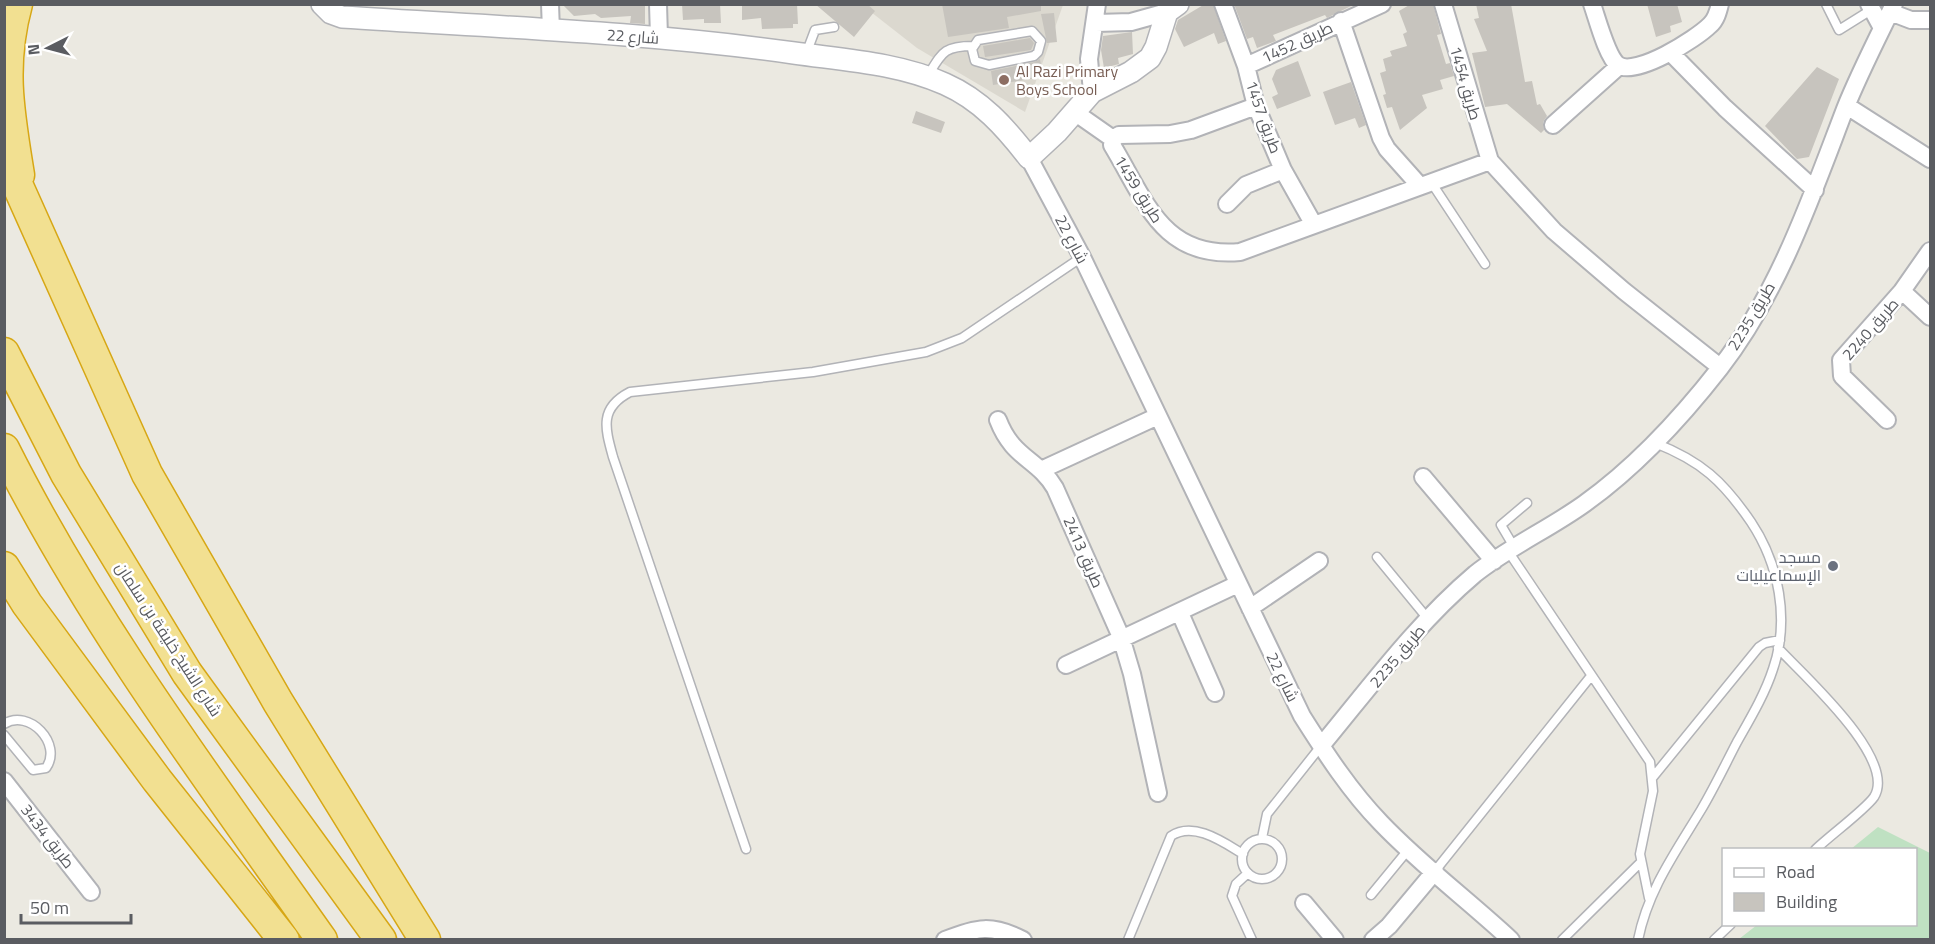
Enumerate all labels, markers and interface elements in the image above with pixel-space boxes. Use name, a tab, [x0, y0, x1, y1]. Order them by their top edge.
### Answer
street label: طريق 1452	[1258, 15, 1336, 69]
north arrow	[18, 18, 78, 78]
street label: شارع 22	[606, 22, 660, 50]
text: N	[21, 43, 46, 56]
street label: طريق 1454	[1444, 43, 1488, 123]
place label: Al Razi Primary Boys School	[1016, 59, 1118, 101]
marker: Al Razi Primary Boys School	[997, 73, 1011, 87]
street label: طريق 1457	[1240, 77, 1288, 157]
street label: طريق 1459	[1109, 150, 1169, 228]
street label: شارع 22	[1049, 210, 1095, 268]
street label: طريق 2235	[1721, 277, 1781, 355]
street label: طريق 2240	[1836, 292, 1904, 366]
street label: طريق 2413	[1058, 512, 1110, 592]
place label: مسجد الإسماعيليات	[1736, 545, 1821, 587]
street label: شارع الشيخ خليفة بن سلمان	[110, 557, 228, 721]
marker: مسجد الإسماعيليات	[1826, 559, 1840, 573]
street label: طريق 2235	[1363, 619, 1431, 693]
street label: شارع 22	[1261, 648, 1305, 706]
street label: طريق 3434	[15, 799, 81, 873]
legend	[1722, 848, 1917, 926]
text: Road	[1776, 858, 1815, 885]
scale bar	[21, 887, 130, 925]
text: Building	[1776, 888, 1837, 915]
text: 50 m	[30, 894, 69, 921]

